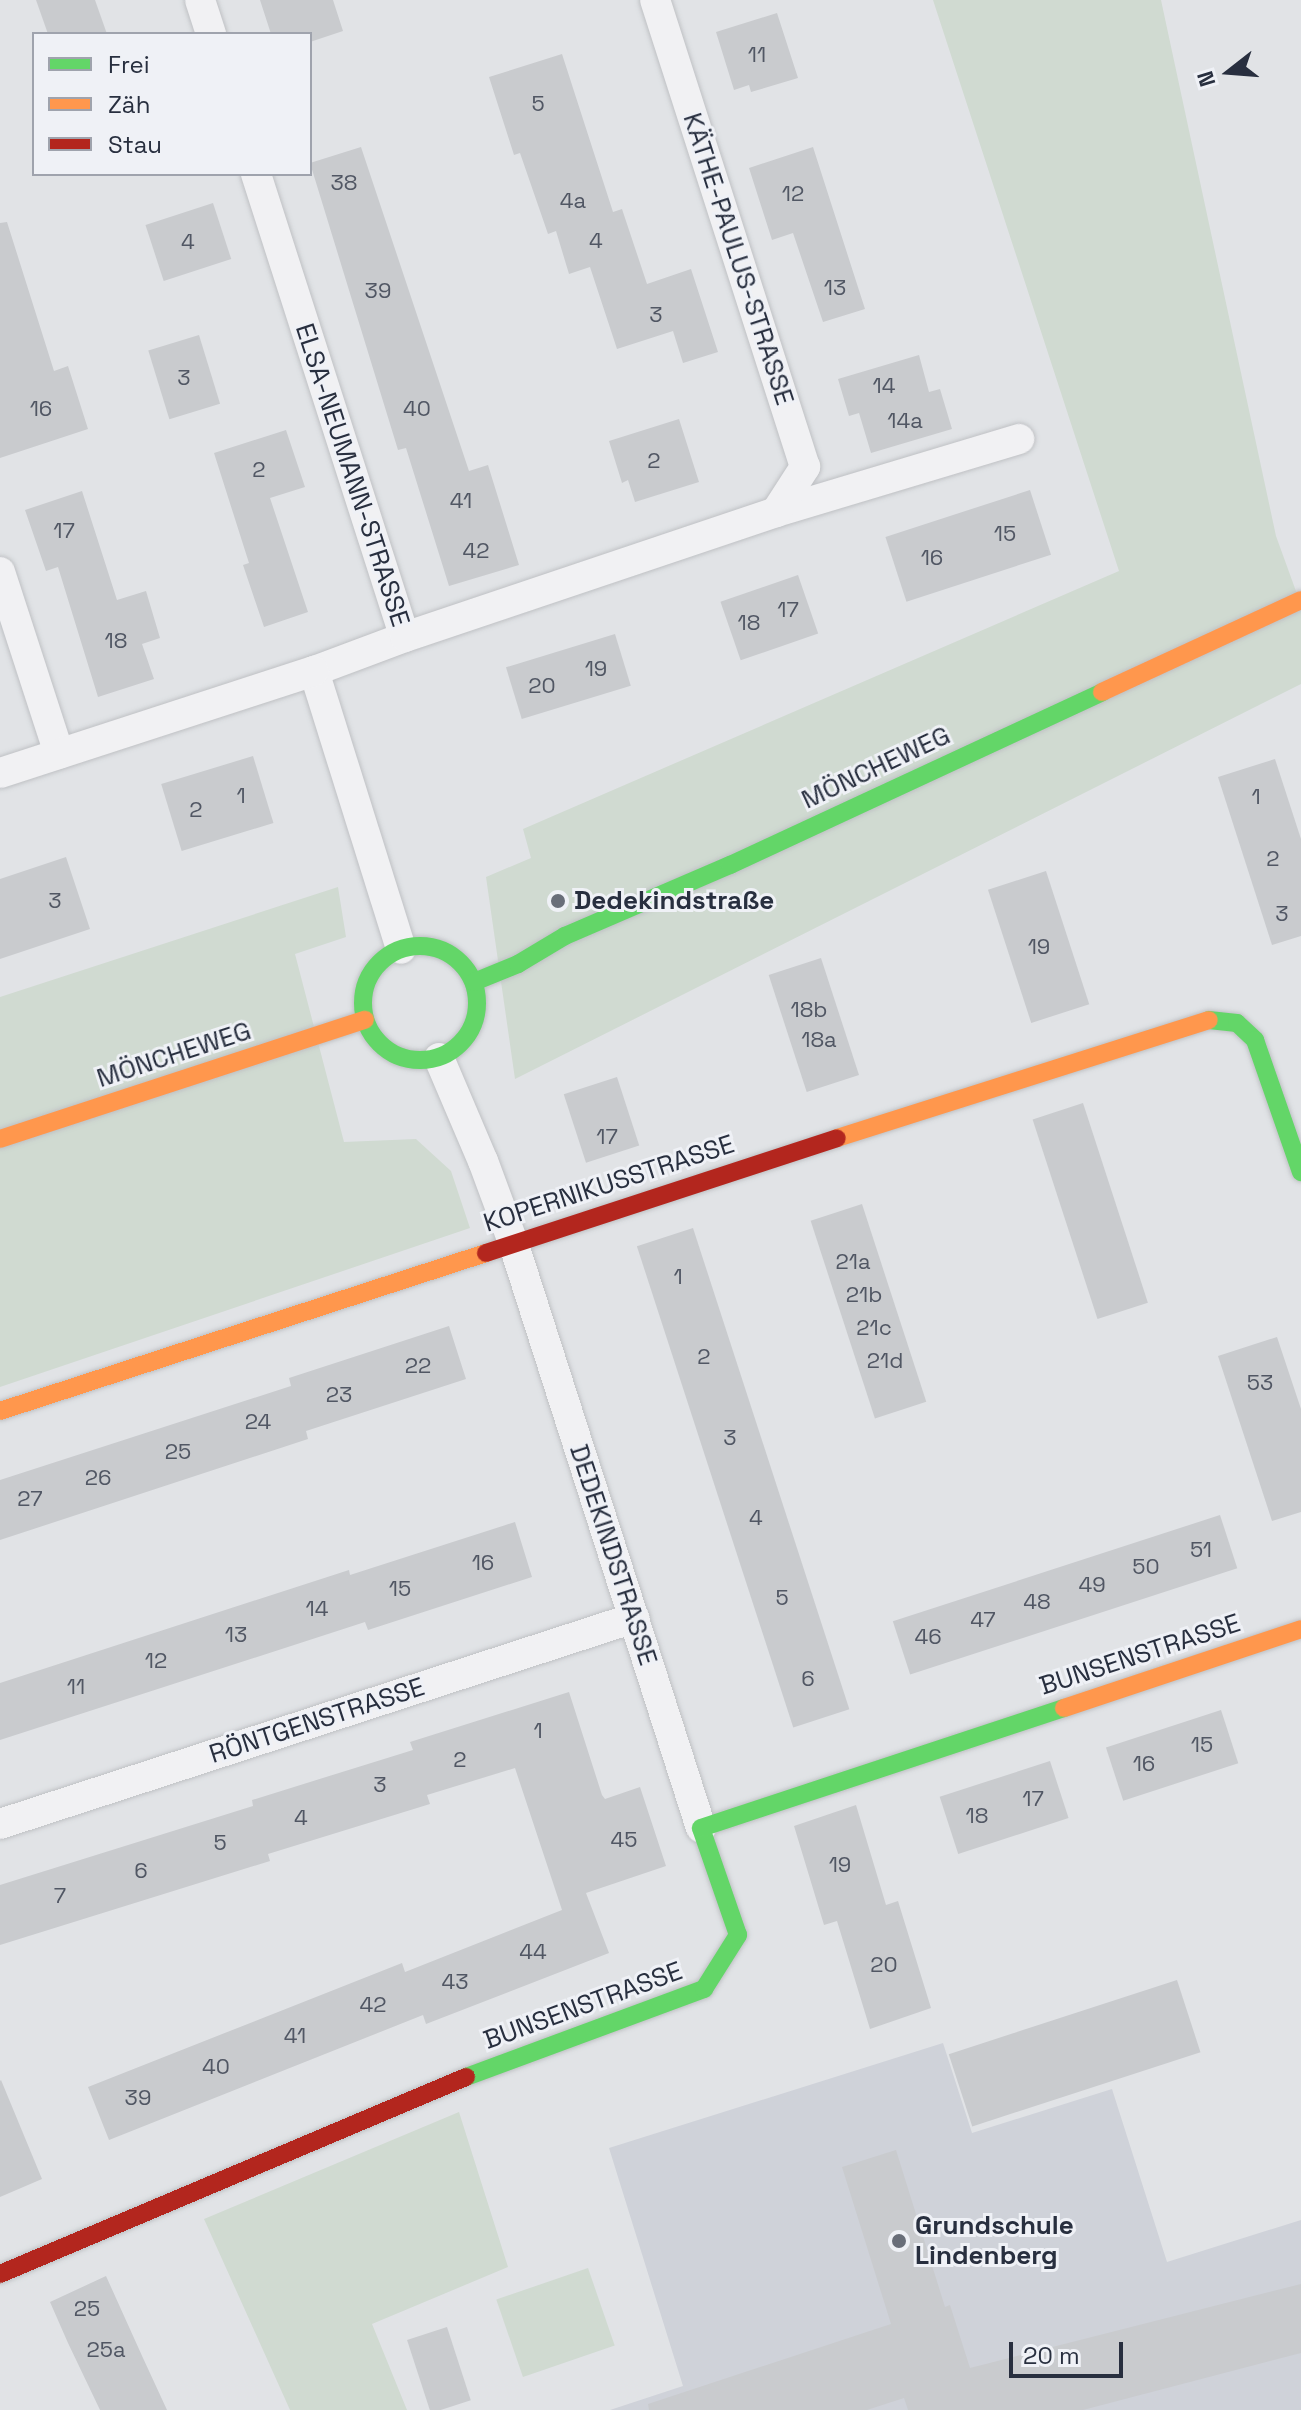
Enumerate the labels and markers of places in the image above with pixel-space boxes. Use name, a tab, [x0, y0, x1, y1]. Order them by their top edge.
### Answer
place label: Dedekindstraße	[574, 885, 774, 917]
marker: Dedekindstraße	[549, 892, 567, 910]
place label: Grundschule Lindenberg	[915, 2210, 1074, 2272]
marker: Grundschule Lindenberg	[890, 2232, 908, 2250]

